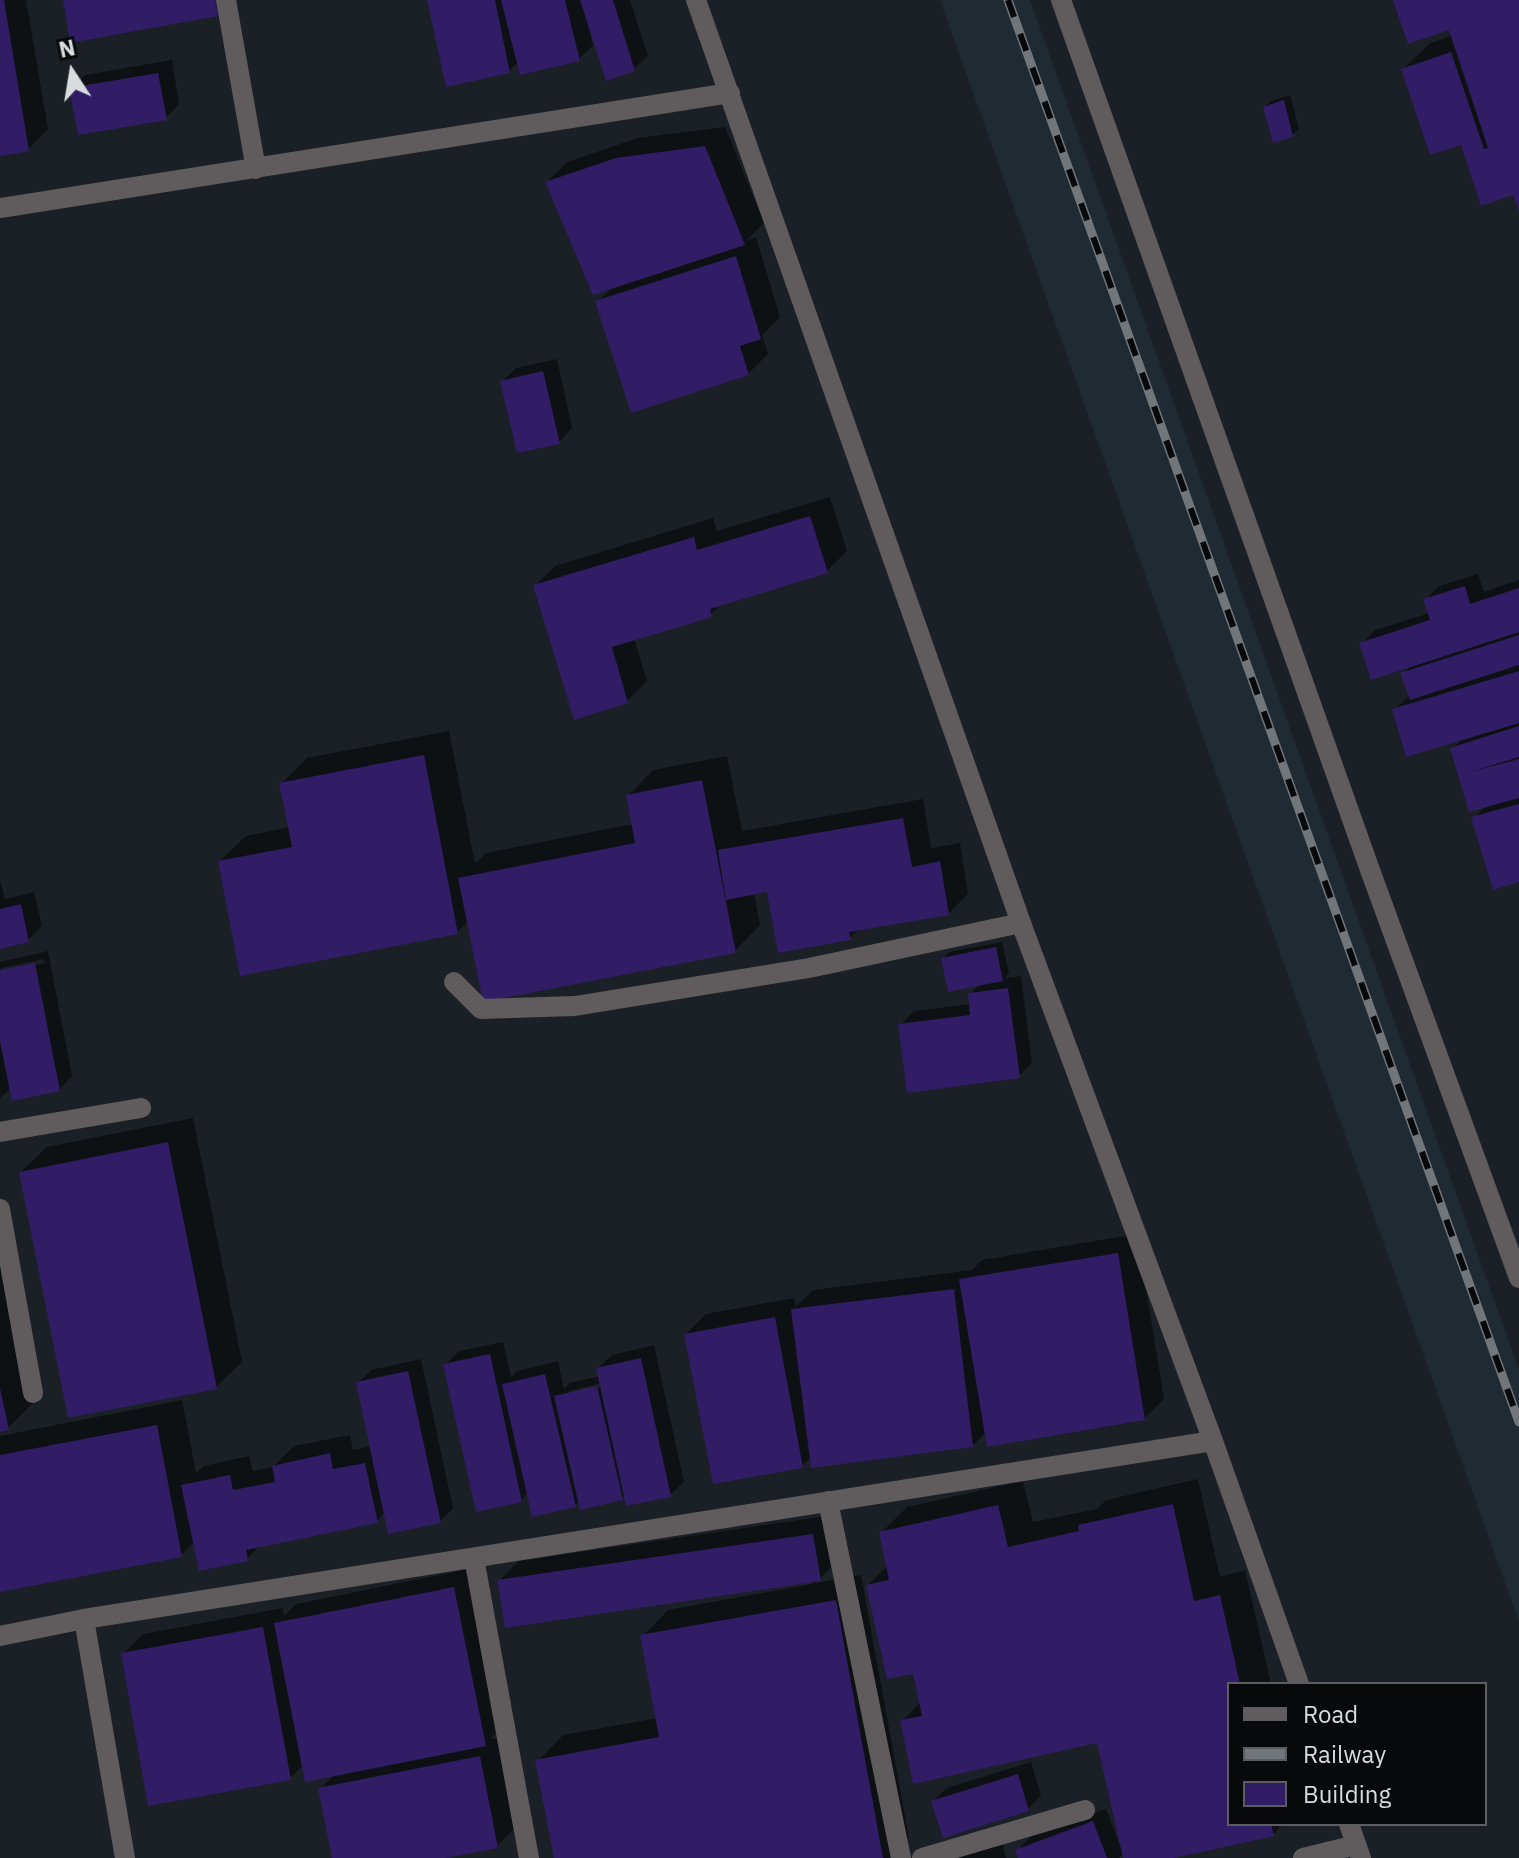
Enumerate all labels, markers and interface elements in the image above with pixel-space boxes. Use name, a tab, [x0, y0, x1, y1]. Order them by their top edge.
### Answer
north arrow	[32, 32, 112, 112]
text: N	[56, 32, 78, 64]
legend	[1227, 1682, 1487, 1826]
text: Road	[1303, 1698, 1358, 1730]
text: Railway	[1303, 1738, 1386, 1770]
text: Building	[1303, 1778, 1391, 1810]

